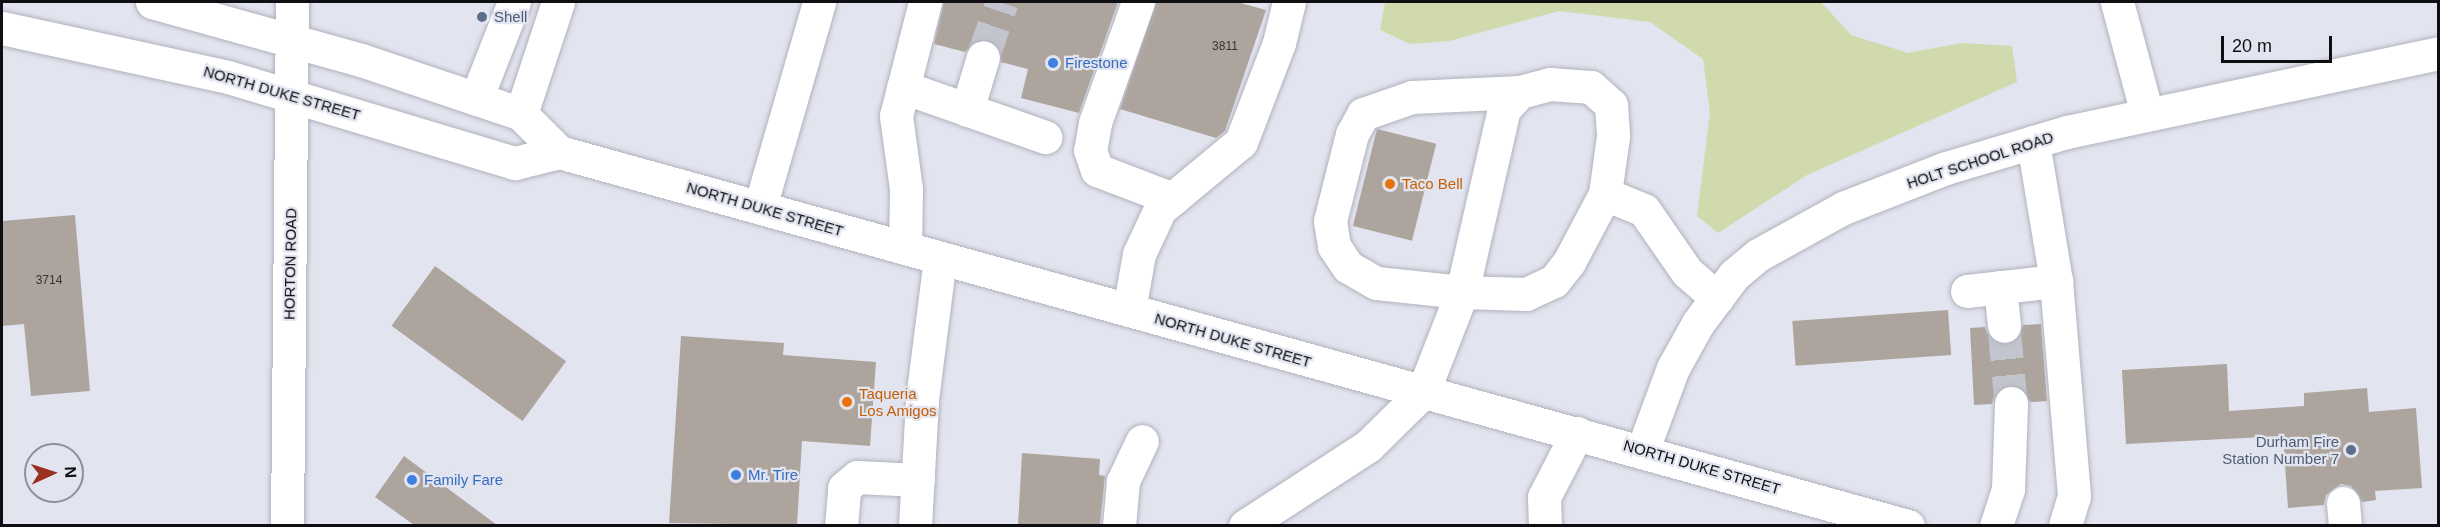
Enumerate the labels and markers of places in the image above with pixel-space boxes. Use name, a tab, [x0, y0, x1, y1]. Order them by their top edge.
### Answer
place label: Shell	[494, 8, 527, 26]
marker: Shell	[475, 10, 489, 24]
place label: Firestone	[1065, 54, 1128, 72]
marker: Firestone	[1046, 56, 1060, 70]
place label: Taco Bell	[1402, 175, 1463, 193]
marker: Taco Bell	[1383, 177, 1397, 191]
place label: Taqueria Los Amigos	[859, 384, 937, 419]
marker: Taqueria Los Amigos	[840, 395, 854, 409]
place label: Durham Fire Station Number 7	[2222, 432, 2339, 467]
marker: Durham Fire Station Number 7	[2344, 443, 2358, 457]
place label: Mr. Tire	[748, 466, 798, 484]
marker: Mr. Tire	[729, 468, 743, 482]
place label: Family Fare	[424, 471, 503, 489]
marker: Family Fare	[405, 473, 419, 487]

